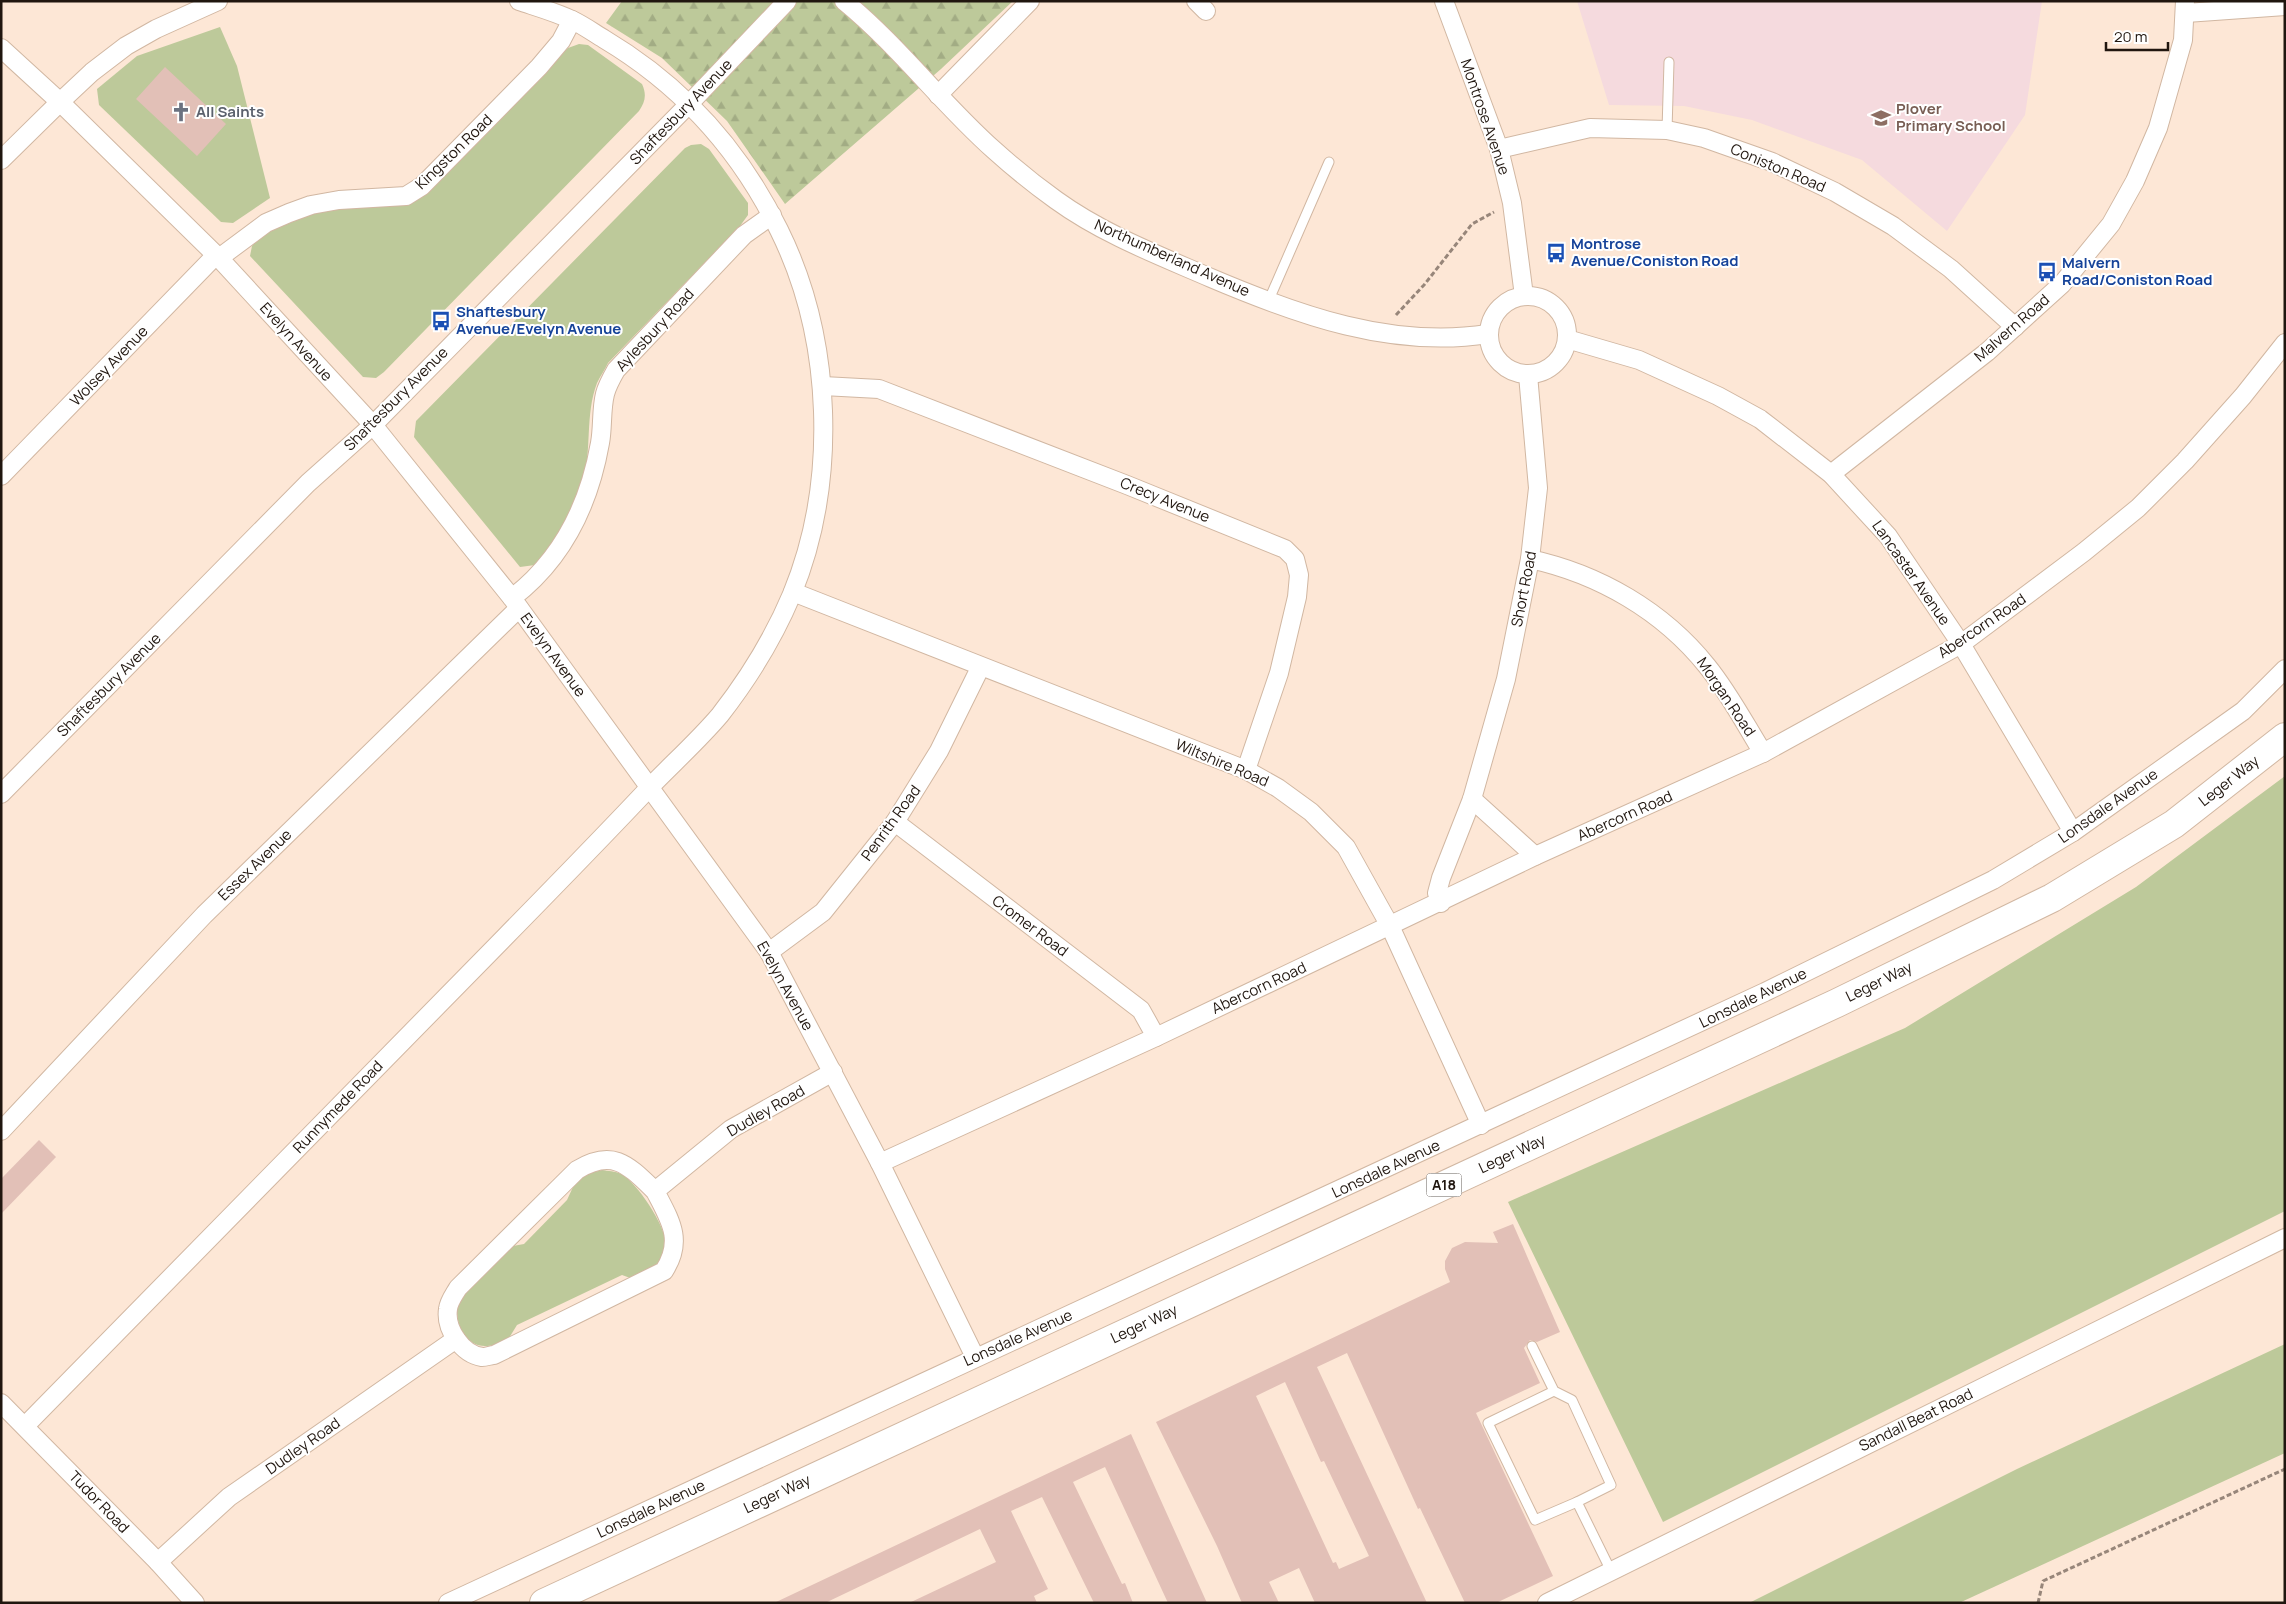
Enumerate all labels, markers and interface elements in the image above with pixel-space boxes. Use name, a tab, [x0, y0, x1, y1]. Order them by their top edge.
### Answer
scale bar	[2106, 20, 2168, 52]
text: 20 m	[2114, 26, 2147, 47]
street label: Shaftesbury Avenue	[625, 54, 737, 169]
street label: Montrose Avenue	[1456, 56, 1515, 178]
place label: Plover Primary School	[1896, 98, 2006, 136]
church icon: All Saints	[170, 101, 192, 123]
place label: All Saints	[196, 101, 264, 122]
school or university icon: Plover Primary School	[1870, 107, 1892, 129]
street label: Kingston Road	[410, 109, 497, 194]
street label: Coniston Road	[1727, 138, 1829, 197]
street label: Northumberland Avenue	[1091, 214, 1253, 301]
place label: Montrose Avenue/Coniston Road	[1571, 233, 1738, 271]
bus stop icon: Montrose Avenue/Coniston Road	[1545, 242, 1567, 264]
place label: Malvern Road/Coniston Road	[2062, 252, 2212, 290]
bus stop icon: Malvern Road/Coniston Road	[2036, 261, 2058, 283]
street label: Aylesbury Road	[611, 284, 699, 376]
street label: Malvern Road	[1970, 289, 2054, 366]
street label: Evelyn Avenue	[255, 298, 338, 386]
place label: Shaftesbury Avenue/Evelyn Avenue	[456, 301, 621, 339]
bus stop icon: Shaftesbury Avenue/Evelyn Avenue	[430, 310, 452, 332]
street label: Wolsey Avenue	[65, 321, 153, 410]
street label: Shaftesbury Avenue	[339, 342, 453, 455]
street label: Crecy Avenue	[1117, 472, 1213, 527]
street label: Lancaster Avenue	[1867, 516, 1956, 630]
street label: Short Road	[1506, 549, 1541, 629]
street label: Abercorn Road	[1933, 588, 2030, 663]
street label: Evelyn Avenue	[516, 608, 591, 701]
street label: Shaftesbury Avenue	[52, 628, 166, 741]
street label: Morgan Road	[1692, 653, 1761, 740]
street label: Wiltshire Road	[1172, 733, 1272, 792]
street label: Leger Way	[2194, 750, 2263, 811]
street label: Lonsdale Avenue	[2054, 763, 2162, 848]
street label: Penrith Road	[856, 781, 925, 865]
street label: Abercorn Road	[1574, 785, 1676, 846]
street label: Essex Avenue	[213, 824, 296, 905]
street label: Cromer Road	[988, 890, 1073, 961]
street label: Evelyn Avenue	[752, 937, 819, 1034]
street label: Abercorn Road	[1208, 956, 1310, 1019]
street label: Leger Way	[1842, 956, 1916, 1007]
street label: Lonsdale Avenue	[1696, 962, 1810, 1033]
street label: Runnymede Road	[288, 1056, 387, 1158]
street label: Dudley Road	[723, 1080, 808, 1141]
street label: Leger Way	[1475, 1129, 1549, 1178]
street label: Lonsdale Avenue	[1328, 1134, 1444, 1203]
road number: A18	[1426, 1174, 1462, 1196]
street label: Leger Way	[1107, 1299, 1181, 1348]
street label: Lonsdale Avenue	[960, 1304, 1076, 1371]
street label: Sandall Beat Road	[1855, 1383, 1976, 1456]
street label: Dudley Road	[261, 1412, 344, 1479]
street label: Tudor Road	[64, 1466, 134, 1537]
street label: Leger Way	[740, 1469, 814, 1518]
street label: Lonsdale Avenue	[593, 1474, 709, 1543]

